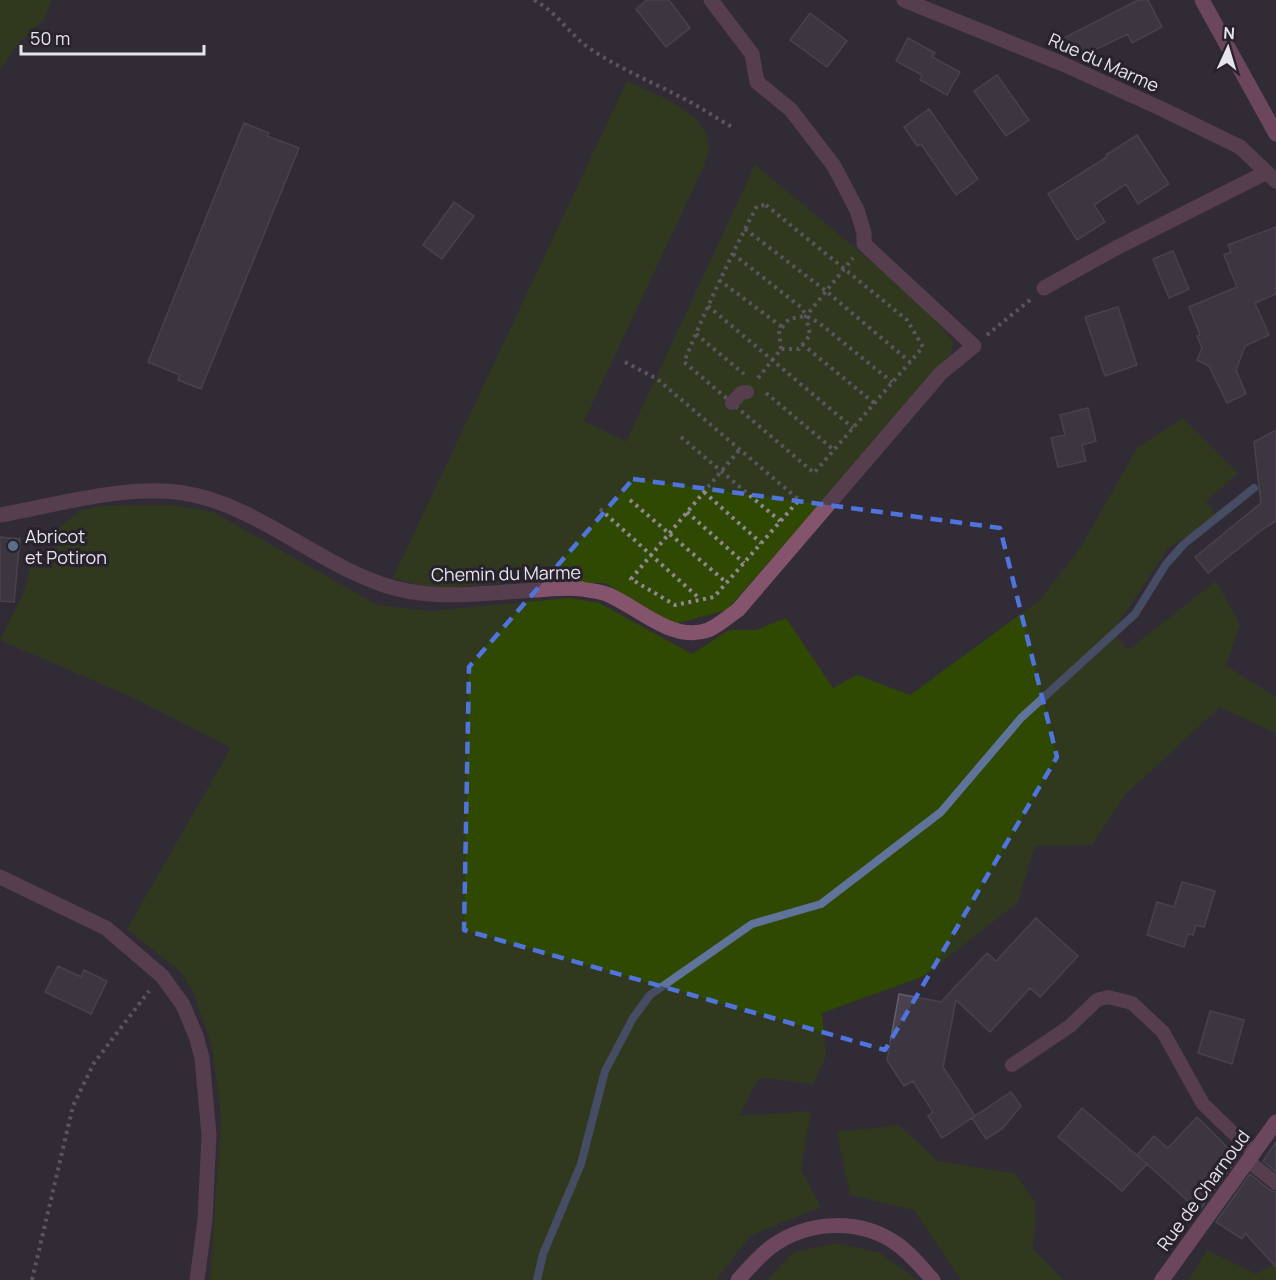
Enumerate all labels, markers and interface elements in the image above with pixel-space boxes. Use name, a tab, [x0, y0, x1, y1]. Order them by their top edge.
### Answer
scale bar	[21, 18, 204, 56]
north arrow	[1198, 18, 1258, 78]
text: N	[1223, 22, 1236, 44]
text: 50 m	[30, 26, 70, 50]
street label: Rue du Marme	[1045, 27, 1163, 97]
place label: Abricot et Potiron	[25, 524, 107, 569]
marker: Abricot et Potiron	[6, 539, 20, 553]
street label: Chemin du Marme	[431, 560, 581, 586]
street label: Rue de Charnoud	[1151, 1125, 1255, 1255]

